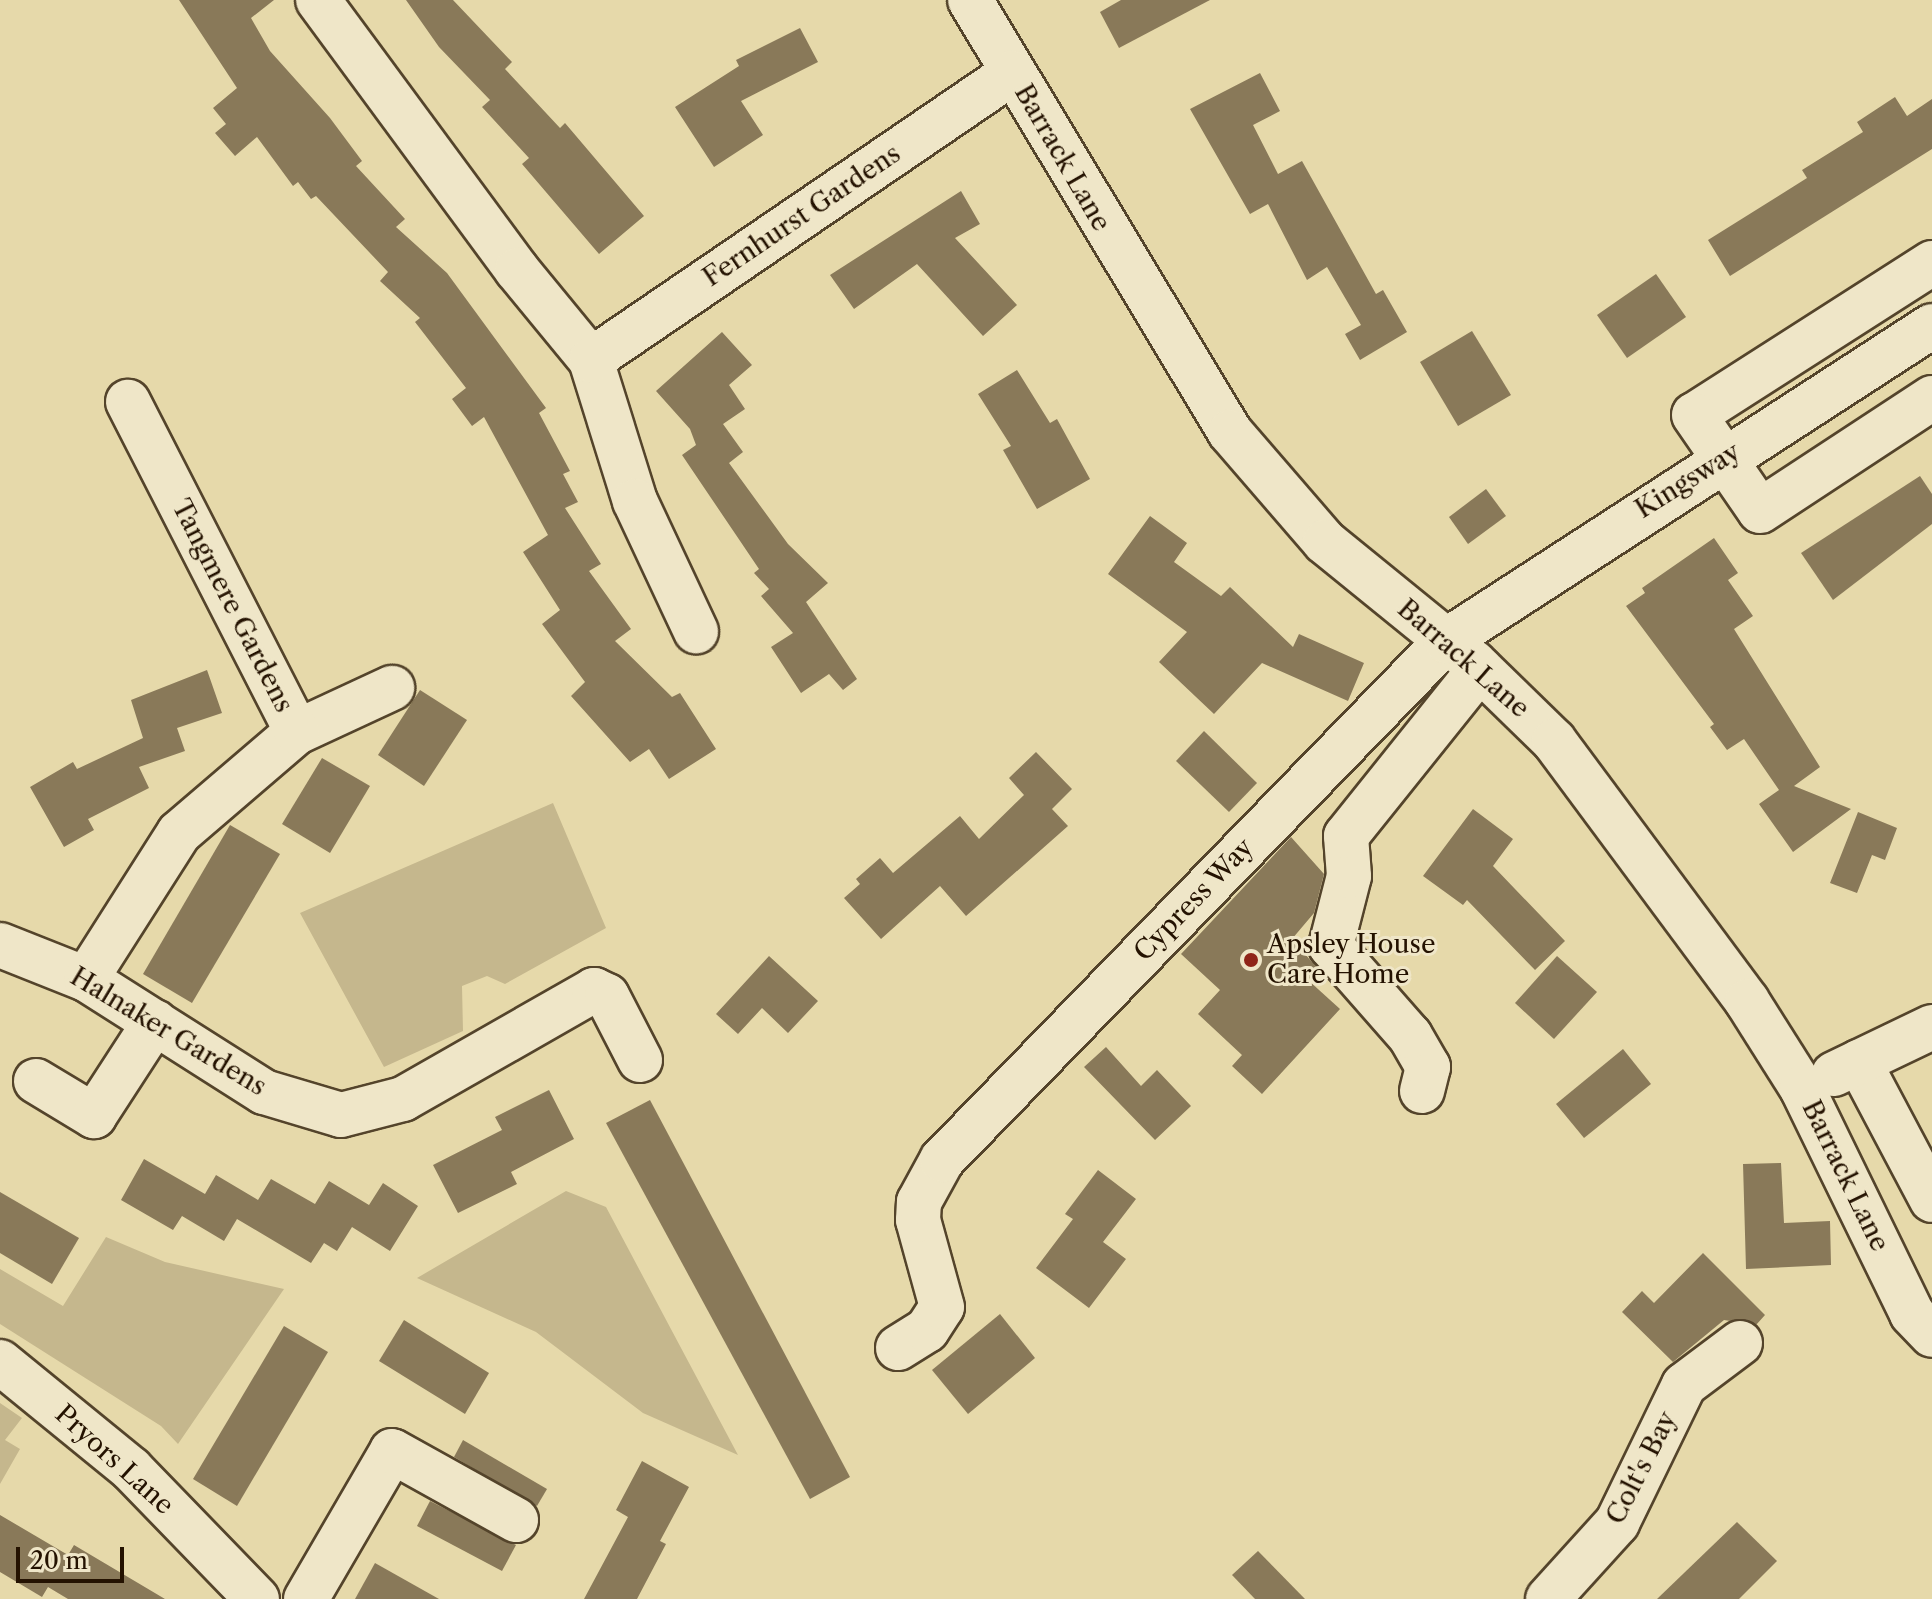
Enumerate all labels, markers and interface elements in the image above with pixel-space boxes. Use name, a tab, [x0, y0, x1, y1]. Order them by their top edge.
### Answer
street label: Barrack Lane	[1007, 79, 1117, 237]
street label: Fernhurst Gardens	[697, 138, 907, 294]
street label: Kingsway	[1630, 437, 1746, 525]
street label: Tangmere Gardens	[165, 494, 299, 718]
street label: Barrack Lane	[1391, 593, 1535, 725]
street label: Cypress Way	[1128, 832, 1260, 968]
place label: Apsley House Care Home	[1267, 929, 1436, 990]
marker: Apsley House Care Home	[1242, 951, 1260, 969]
street label: Halnaker Gardens	[64, 961, 272, 1103]
street label: Barrack Lane	[1795, 1095, 1895, 1257]
street label: Pryors Lane	[48, 1399, 180, 1521]
street label: Colt's Bay	[1600, 1406, 1684, 1530]
scale bar	[20, 1531, 128, 1581]
text: 20 m	[30, 1546, 88, 1575]

